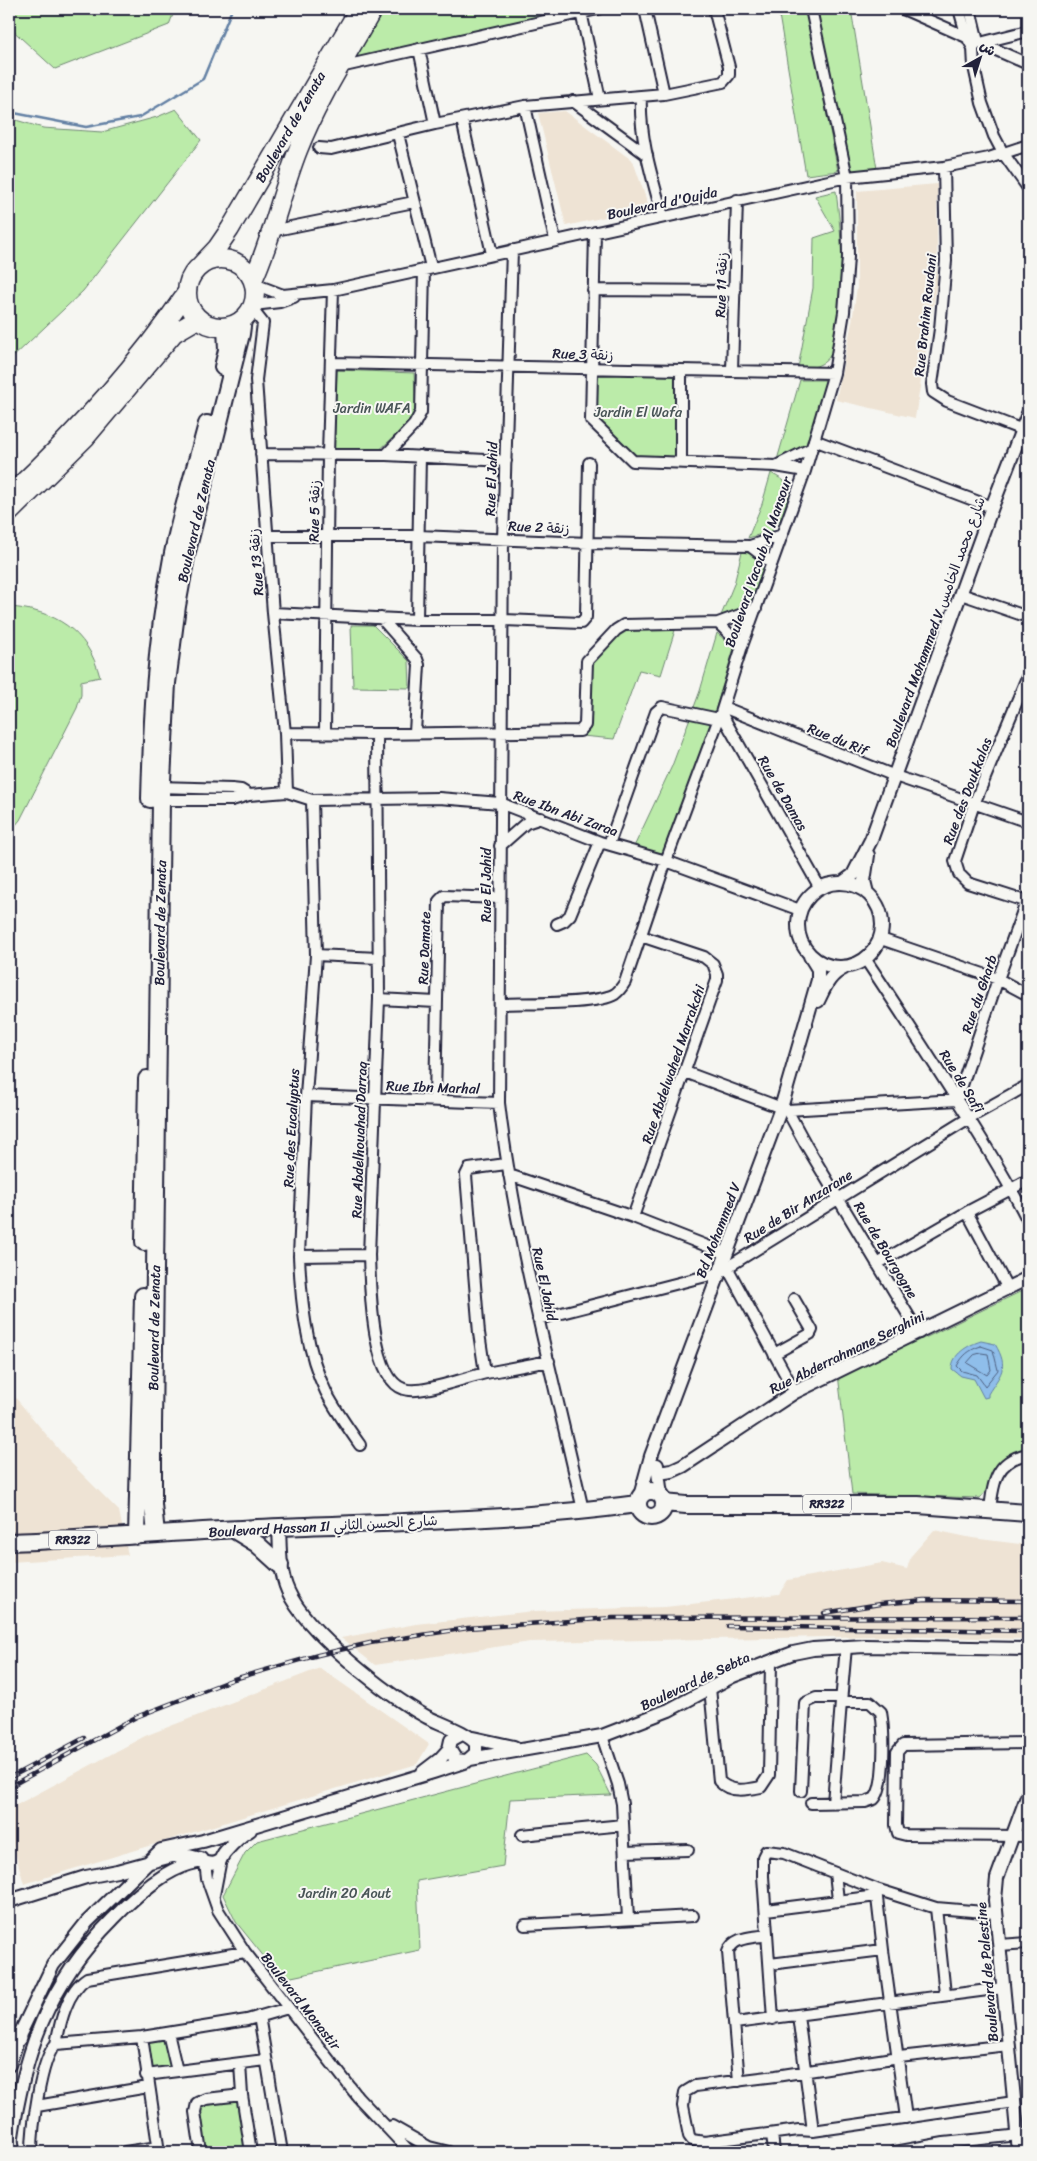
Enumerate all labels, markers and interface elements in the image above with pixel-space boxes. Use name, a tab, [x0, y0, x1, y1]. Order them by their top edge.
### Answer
north arrow	[954, 32, 1004, 82]
text: ش	[974, 34, 1002, 63]
street label: Boulevard de Zenata	[248, 66, 333, 188]
street label: Boulevard d'Oujda	[605, 179, 721, 227]
street label: Rue Brahim Roudani	[907, 251, 944, 378]
street label: Rue 11 زنقة	[708, 252, 735, 318]
street label: Rue 3 زنقة	[552, 341, 614, 368]
park label: Jardin WAFA	[332, 396, 411, 421]
park label: Jardin El Wafa	[593, 400, 683, 425]
street label: Rue El Jahid	[478, 440, 505, 517]
street label: Boulevard de Zenata	[170, 456, 223, 585]
street label: Boulevard Yacoub Al Mansour	[717, 472, 800, 651]
street label: Rue 5 زنقة	[301, 480, 328, 542]
street label: Boulevard Mohammed V شارع محمد الخامس	[878, 493, 993, 751]
street label: Rue 2 زنقة	[508, 513, 570, 542]
street label: Rue 13 زنقة	[242, 528, 271, 596]
street label: Rue du Rif	[804, 716, 874, 764]
street label: Rue des Doukkalas	[936, 734, 999, 848]
street label: Rue de Damas	[751, 751, 814, 836]
street label: Rue Ibn Abi Zaraa	[510, 783, 622, 844]
street label: Rue El Jahid	[474, 846, 499, 922]
street label: Boulevard de Zenata	[147, 859, 174, 986]
street label: Rue Damate	[411, 911, 438, 985]
street label: Rue du Gharb	[954, 951, 1005, 1037]
street label: Rue Abdelwahed Marrakchi	[635, 980, 713, 1147]
street label: Rue de Safi	[932, 1045, 991, 1118]
street label: Rue Abdelhouahad Darraq	[344, 1061, 375, 1219]
street label: Rue des Eucalyptus	[276, 1067, 307, 1188]
street label: Rue Ibn Marhal	[386, 1073, 481, 1102]
street label: Rue de Bir Anzarane	[739, 1163, 858, 1250]
street label: Bd Mohammed V	[689, 1178, 748, 1282]
street label: Rue de Bourgogne	[847, 1197, 925, 1304]
street label: Rue El Jahid	[525, 1245, 565, 1325]
street label: Boulevard de Zenata	[141, 1264, 168, 1391]
street label: Rue Abderrahmane Serghini	[765, 1303, 930, 1401]
road number: RR322	[803, 1495, 851, 1514]
street label: Boulevard Hassan II شارع الحسن الثاني	[208, 1508, 438, 1545]
road number: RR322	[49, 1530, 97, 1550]
street label: Boulevard de Sebta	[636, 1645, 754, 1718]
park label: Jardin 20 Aout	[298, 1881, 391, 1906]
street label: Boulevard de Palestine	[969, 1901, 1006, 2043]
street label: Boulevard Monastir	[254, 1947, 348, 2057]

